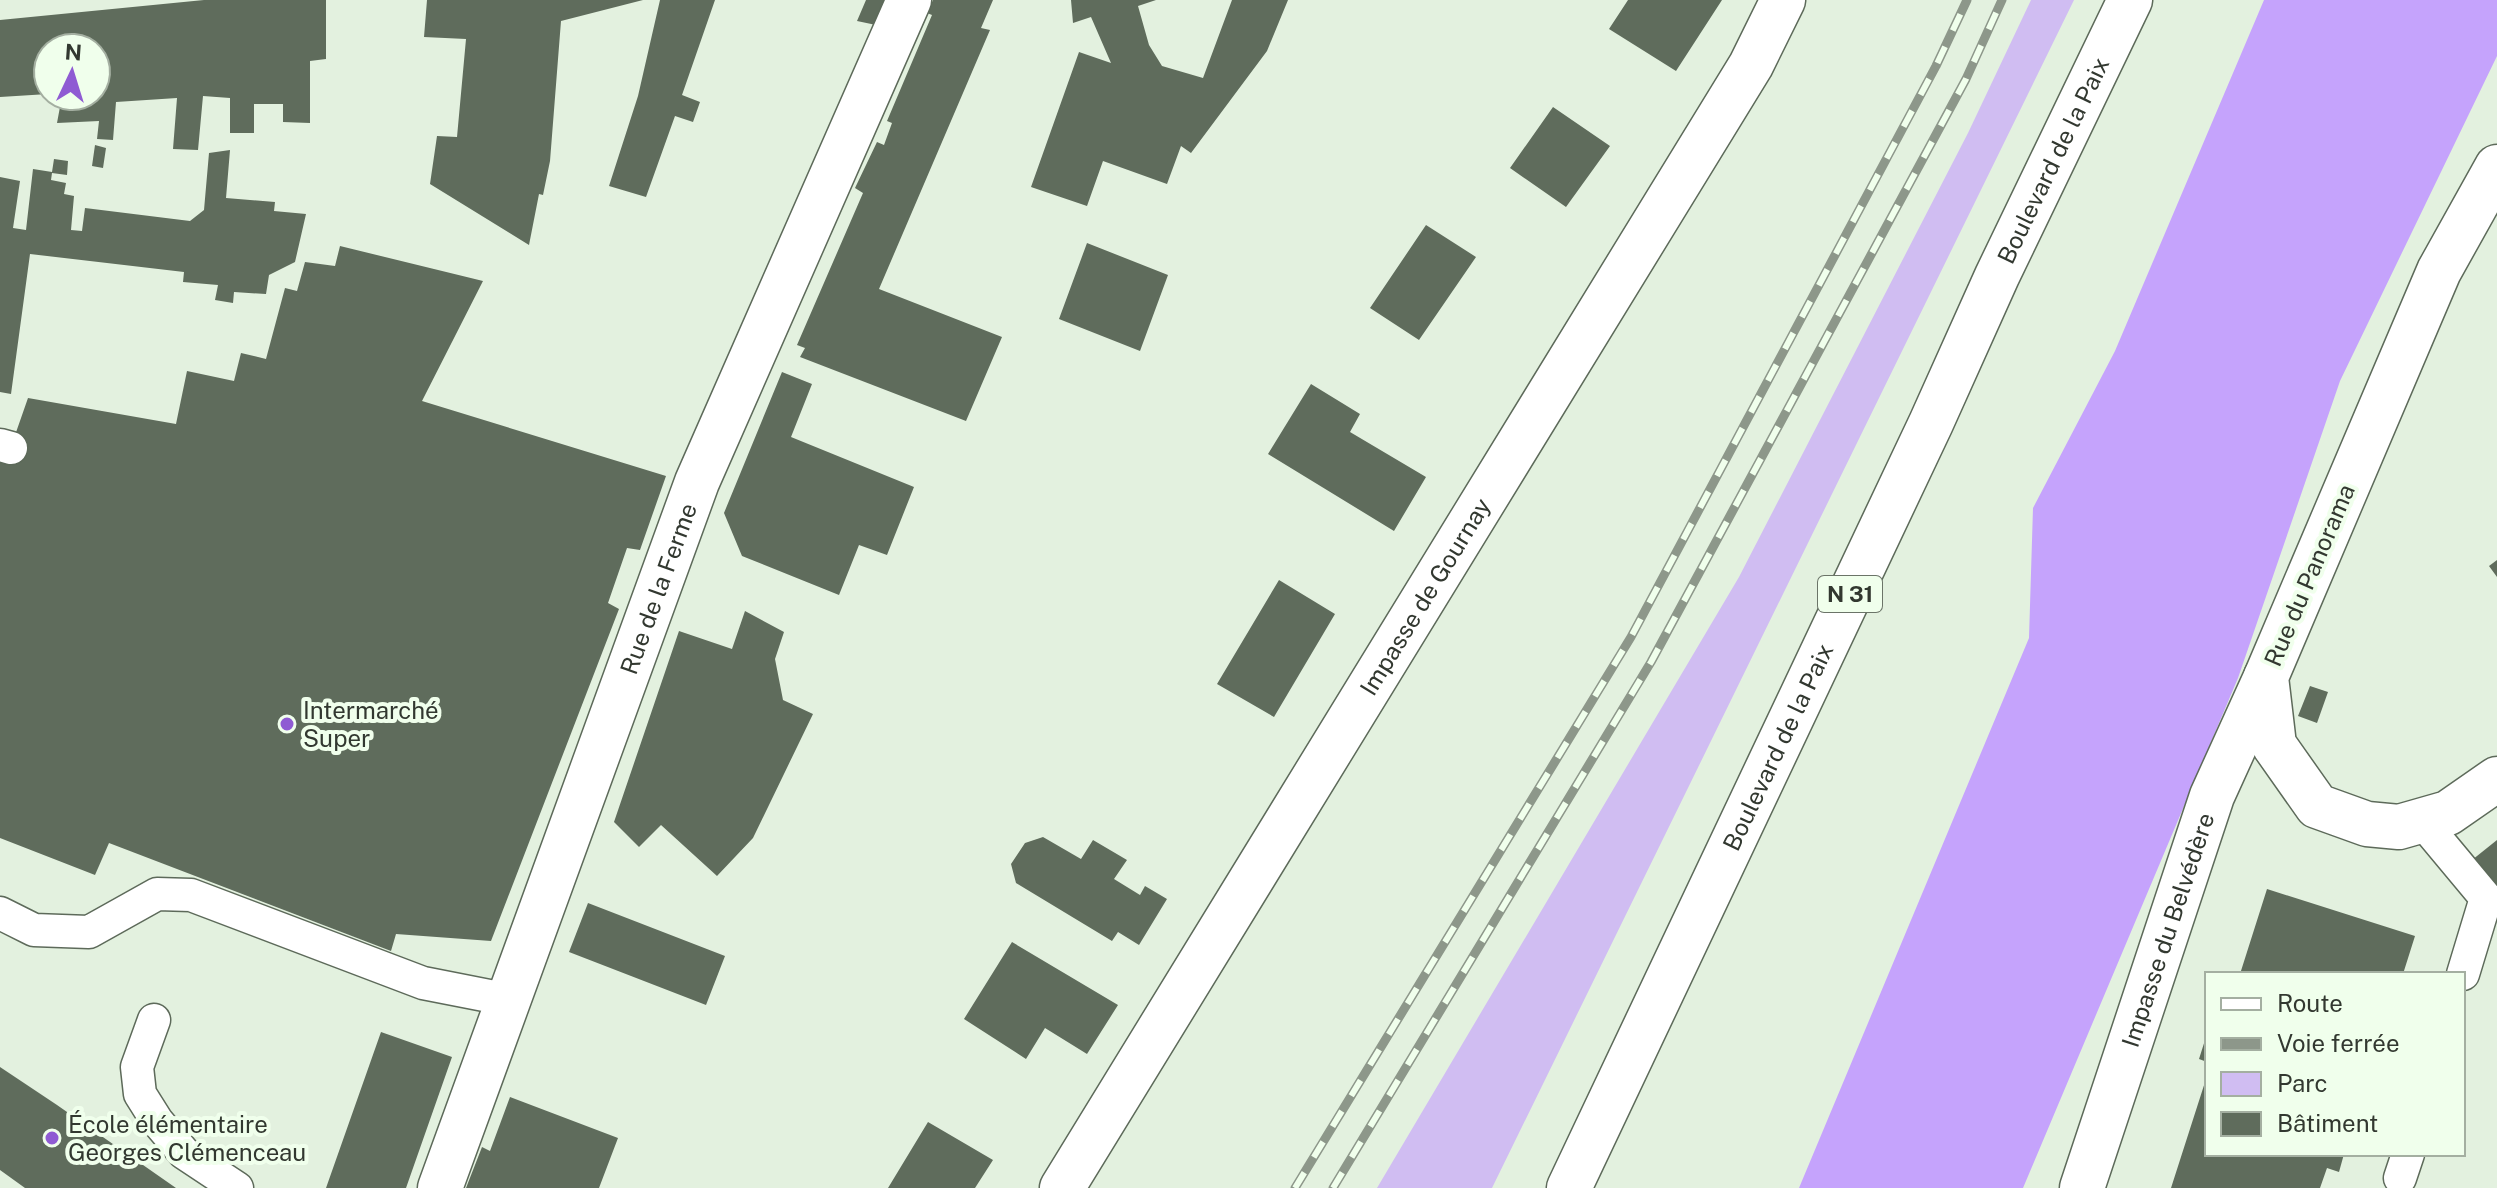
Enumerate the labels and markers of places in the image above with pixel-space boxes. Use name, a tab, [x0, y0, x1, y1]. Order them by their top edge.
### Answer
place label: Intermarché Super	[303, 696, 439, 752]
marker: Intermarché Super	[278, 715, 296, 733]
place label: École élémentaire Georges Clémenceau	[68, 1110, 306, 1166]
marker: École élémentaire Georges Clémenceau	[43, 1129, 61, 1147]

